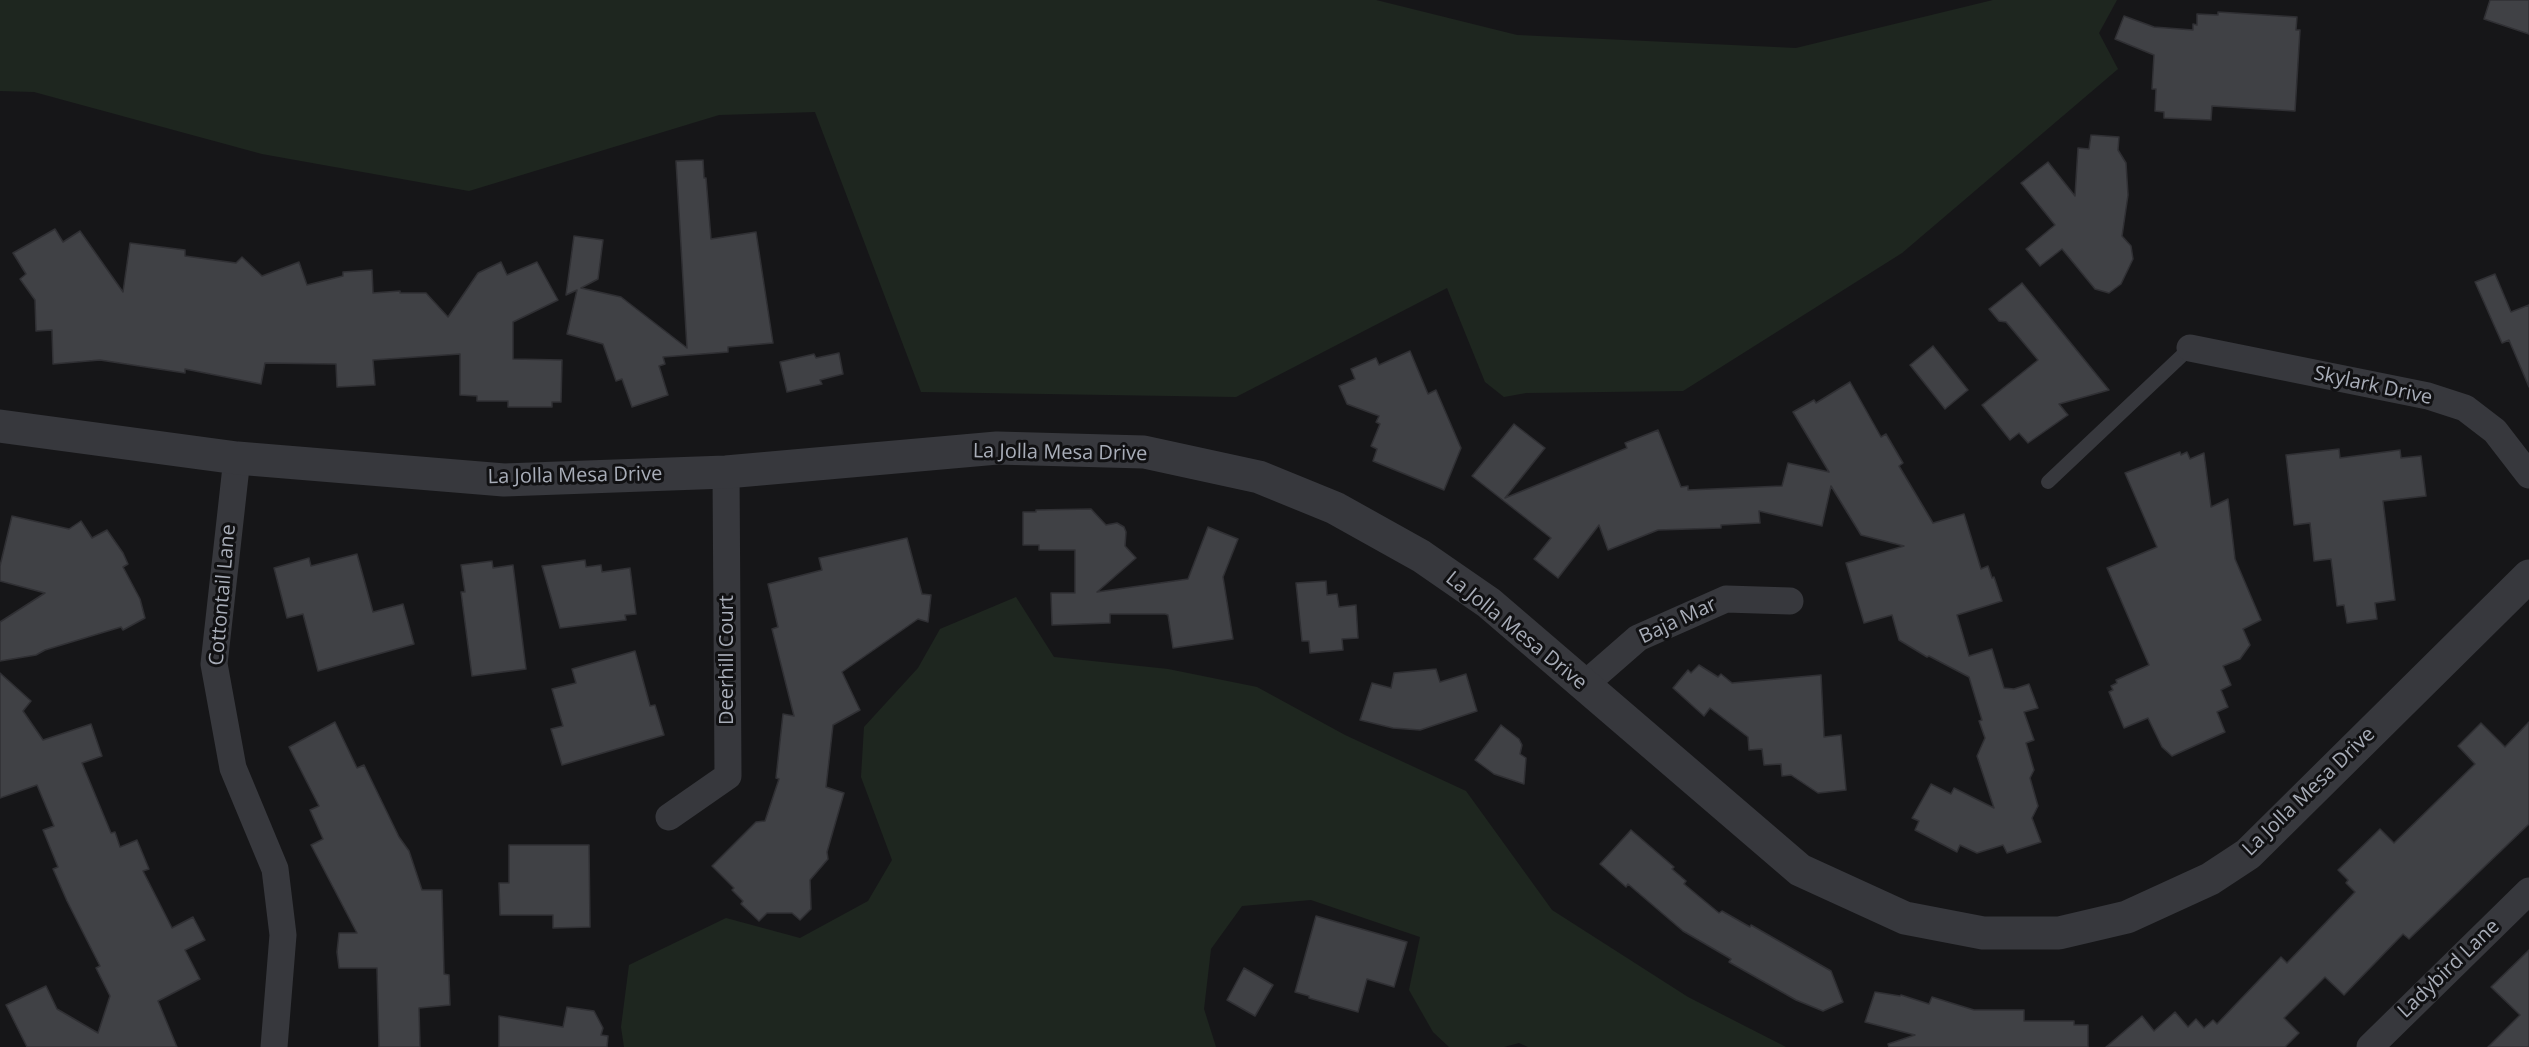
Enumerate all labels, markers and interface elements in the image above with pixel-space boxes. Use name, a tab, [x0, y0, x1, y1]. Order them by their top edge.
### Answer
street label: Skylark Drive	[2312, 362, 2434, 410]
street label: La Jolla Mesa Drive	[973, 439, 1147, 467]
street label: La Jolla Mesa Drive	[488, 462, 662, 490]
street label: Cottontail Lane	[205, 523, 241, 667]
street label: La Jolla Mesa Drive	[1441, 567, 1591, 695]
street label: Baja Mar	[1635, 593, 1721, 649]
street label: Deerhill Court	[715, 595, 739, 725]
street label: La Jolla Mesa Drive	[2238, 723, 2380, 861]
street label: Ladybird Lane	[2393, 915, 2505, 1023]

